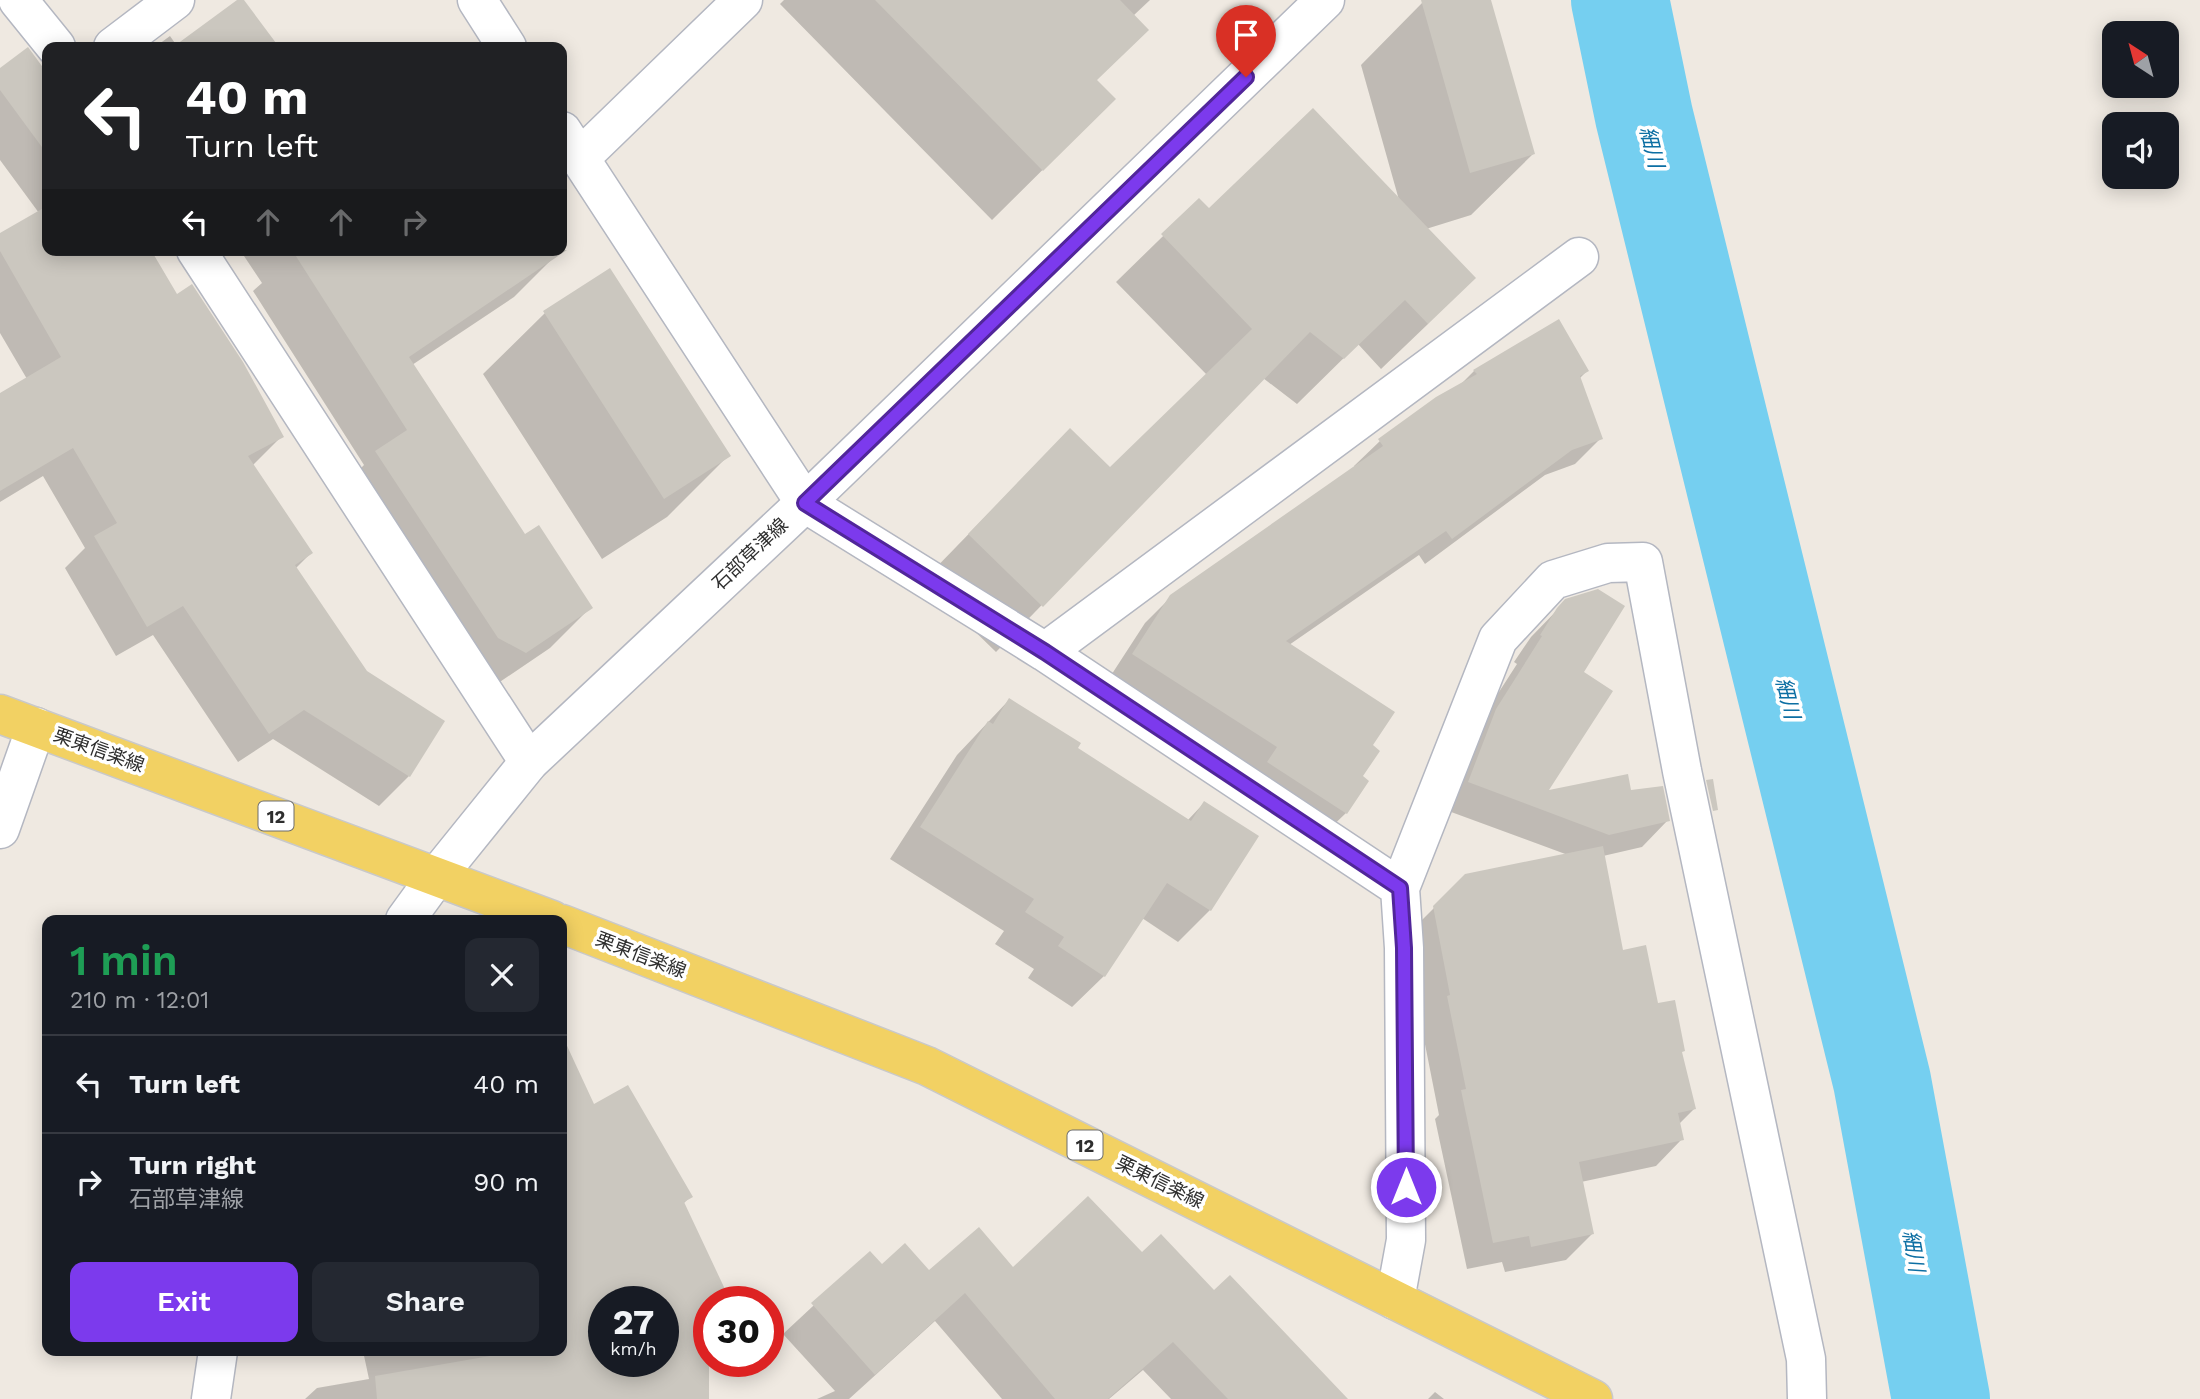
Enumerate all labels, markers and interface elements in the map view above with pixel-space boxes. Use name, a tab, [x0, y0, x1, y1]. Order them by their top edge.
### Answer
pin	[1216, 5, 1276, 77]
icon: arrive	[1227, 16, 1265, 54]
north arrow	[2102, 21, 2179, 98]
map controls	[2102, 21, 2179, 189]
text: 40 m	[185, 68, 308, 126]
icon: left	[70, 70, 161, 161]
button: sound	[2102, 112, 2179, 189]
water label: 細川	[1635, 124, 1670, 172]
text: Turn left	[185, 127, 318, 165]
icon: left	[176, 203, 214, 241]
icon: ahead	[249, 203, 287, 241]
icon: ahead	[322, 203, 360, 241]
icon: right	[395, 203, 433, 241]
street label: 石部草津線	[707, 513, 793, 595]
water label: 細川	[1771, 675, 1806, 723]
street label: 栗東信楽線	[50, 723, 148, 777]
road number: 12	[258, 802, 294, 830]
street label: 栗東信楽線	[593, 927, 689, 983]
text: 1 min	[70, 936, 178, 985]
button: close	[465, 938, 539, 1012]
text: 210 m · 12:01	[70, 987, 209, 1014]
icon: left	[70, 1065, 108, 1103]
text: Turn left	[129, 1069, 240, 1099]
text: 40 m	[473, 1069, 539, 1099]
road number: 12	[1068, 1130, 1102, 1160]
text: Turn right	[129, 1150, 256, 1180]
position arrow	[1369, 1150, 1443, 1224]
street label: 栗東信楽線	[1112, 1151, 1208, 1213]
icon: right	[70, 1163, 108, 1201]
text: 90 m	[473, 1167, 539, 1197]
text: 石部草津線	[129, 1186, 244, 1213]
water label: 細川	[1898, 1228, 1930, 1276]
button: Exit	[70, 1262, 298, 1342]
button: Share	[312, 1262, 539, 1342]
speed limit sign: 30	[693, 1286, 784, 1377]
text: 27	[613, 1301, 654, 1343]
text: km/h	[610, 1338, 657, 1359]

